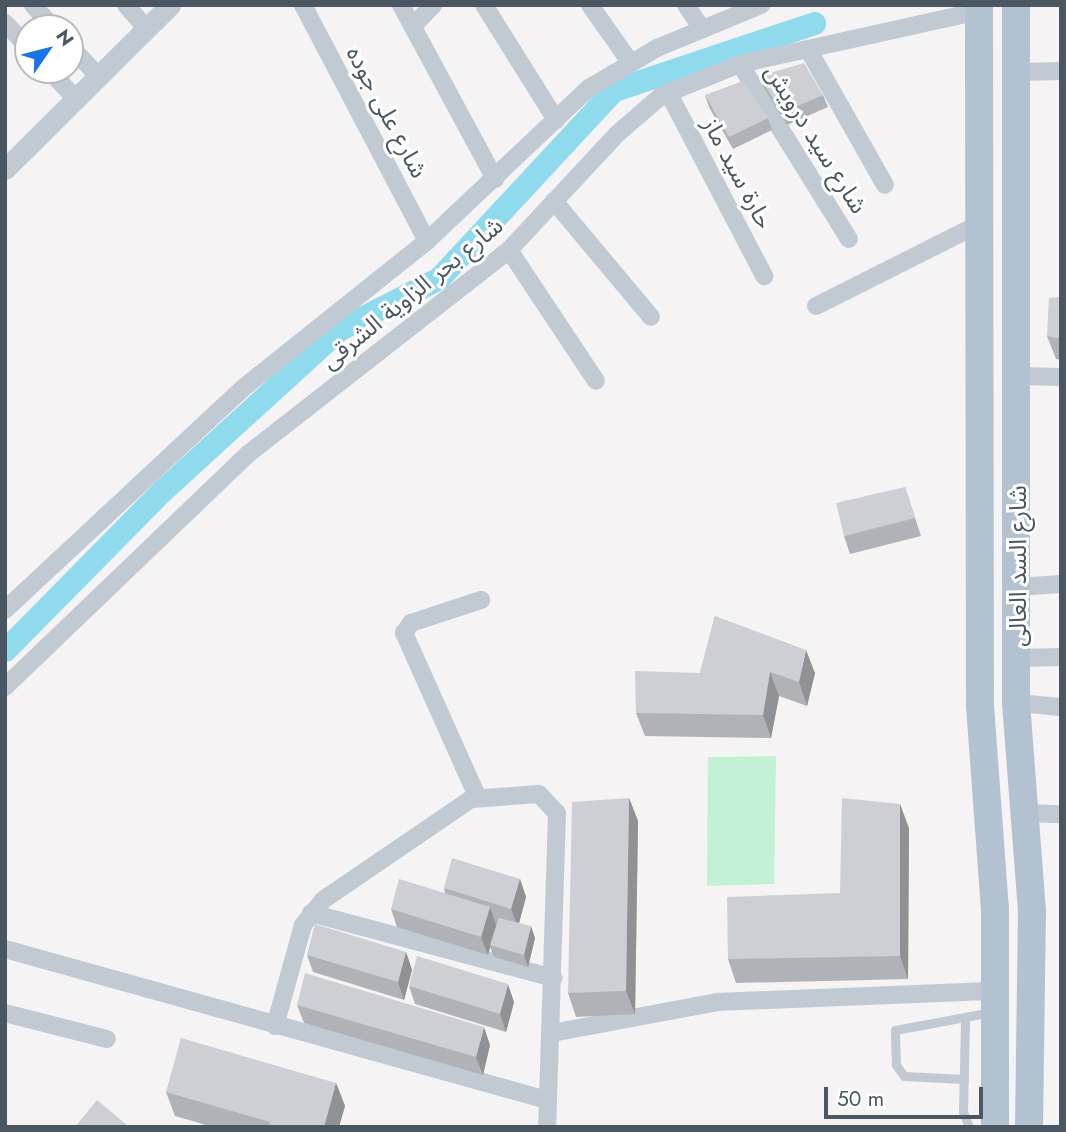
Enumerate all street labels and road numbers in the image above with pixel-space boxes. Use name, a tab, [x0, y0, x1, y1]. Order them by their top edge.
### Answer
street label: شارع على جوده	[340, 41, 434, 183]
street label: شارع سيد درويش	[759, 59, 873, 219]
street label: حارة سيد ماز	[697, 112, 779, 234]
street label: شارع بحر الزاوية الشرقى	[315, 211, 509, 375]
street label: شارع السد العالى	[1004, 485, 1032, 647]

